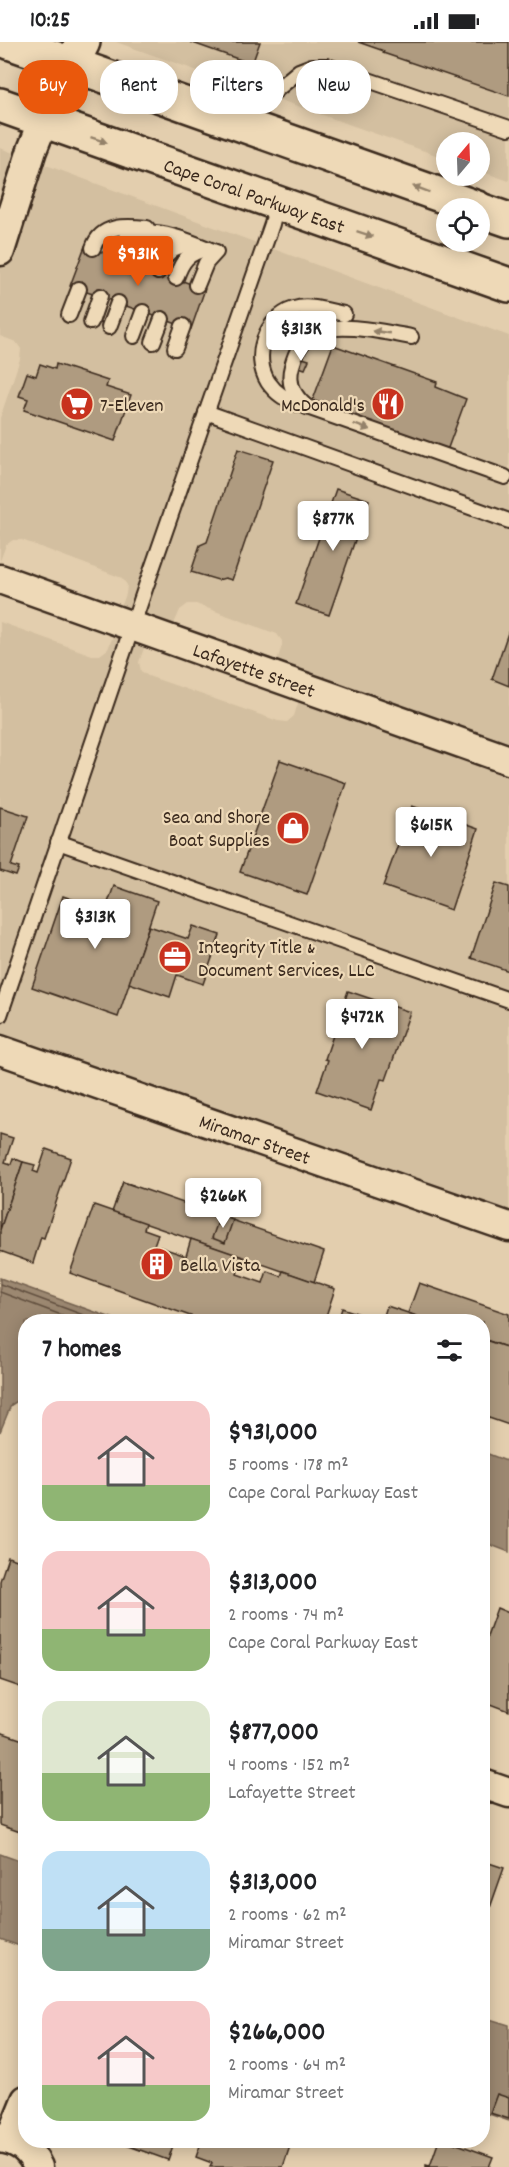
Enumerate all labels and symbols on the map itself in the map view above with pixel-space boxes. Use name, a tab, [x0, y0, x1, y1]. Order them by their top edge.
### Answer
north arrow	[436, 132, 490, 186]
one-way arrow	[91, 135, 109, 145]
street label: Cape Coral Parkway East	[159, 153, 348, 243]
one-way arrow	[412, 183, 430, 193]
one-way arrow	[356, 229, 374, 239]
pin: $931K	[96, 236, 180, 287]
pin: $313K	[259, 311, 343, 362]
one-way arrow	[371, 327, 390, 336]
supermarket icon: 7-Eleven	[59, 386, 95, 422]
restaurant icon: McDonald's	[370, 386, 406, 422]
place label: 7-Eleven	[100, 393, 164, 421]
place label: McDonald's	[281, 393, 365, 421]
one-way arrow	[353, 423, 371, 433]
pin: $877K	[291, 501, 375, 552]
street label: Lafayette Street	[189, 638, 318, 707]
place label: Sea and Shore Boat Supplies	[163, 805, 270, 856]
pin: $615K	[389, 807, 473, 858]
shop icon: Sea and Shore Boat Supplies	[275, 810, 311, 846]
pin: $313K	[53, 899, 137, 950]
place label: Integrity Title & Document Services, LLC	[198, 935, 375, 986]
office icon: Integrity Title & Document Services, LLC	[157, 939, 193, 975]
pin: $472K	[320, 999, 404, 1050]
street label: Miramar Street	[195, 1109, 313, 1174]
pin: $266K	[181, 1178, 265, 1229]
building icon: Bella Vista	[139, 1246, 175, 1282]
place label: Bella Vista	[180, 1253, 261, 1281]

